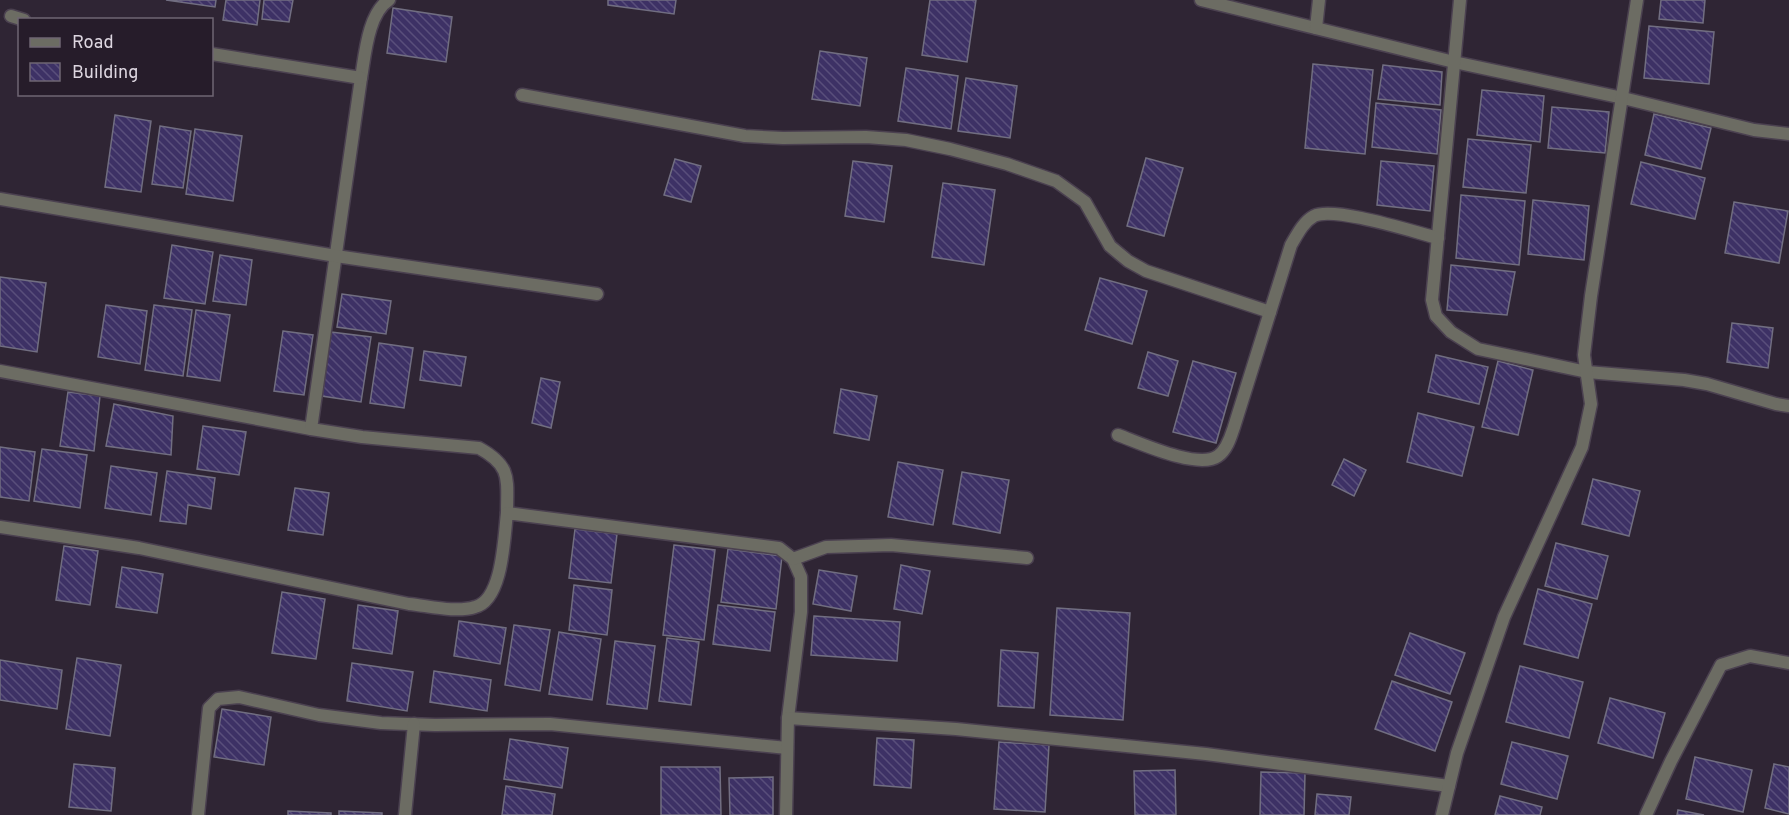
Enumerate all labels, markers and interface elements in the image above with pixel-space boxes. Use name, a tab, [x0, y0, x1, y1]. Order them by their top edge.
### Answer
legend	[18, 18, 213, 96]
text: Road	[72, 32, 114, 55]
text: Building	[72, 62, 138, 85]

